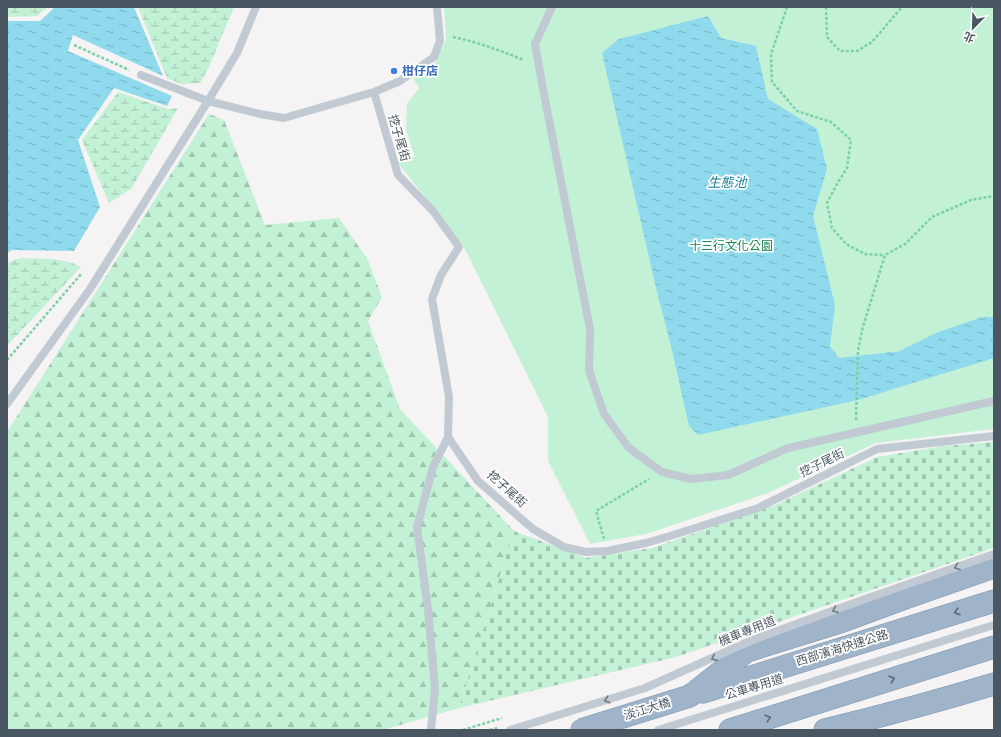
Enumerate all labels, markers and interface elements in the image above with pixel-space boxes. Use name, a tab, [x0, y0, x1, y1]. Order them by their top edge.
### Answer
north arrow	[953, 8, 993, 48]
text: 北	[962, 30, 976, 45]
place label: 柑仔店	[402, 64, 438, 78]
marker: 柑仔店	[389, 66, 399, 76]
street label: 挖子尾街	[386, 113, 412, 163]
water label: 生態池	[707, 175, 748, 190]
park label: 十三行文化公園	[689, 239, 773, 253]
street label: 挖子尾街	[797, 446, 847, 480]
street label: 挖子尾街	[484, 468, 530, 510]
one-way arrow	[954, 563, 961, 571]
one-way arrow	[831, 606, 838, 614]
one-way arrow	[953, 607, 960, 616]
street label: 機車專用道	[717, 613, 777, 649]
street label: 西部濱海快速公路	[794, 627, 890, 669]
one-way arrow	[710, 653, 717, 661]
street label: 公車專用道	[723, 672, 785, 702]
one-way arrow	[888, 675, 895, 684]
one-way arrow	[604, 695, 611, 704]
street label: 淡江大橋	[622, 695, 672, 723]
one-way arrow	[764, 714, 771, 723]

